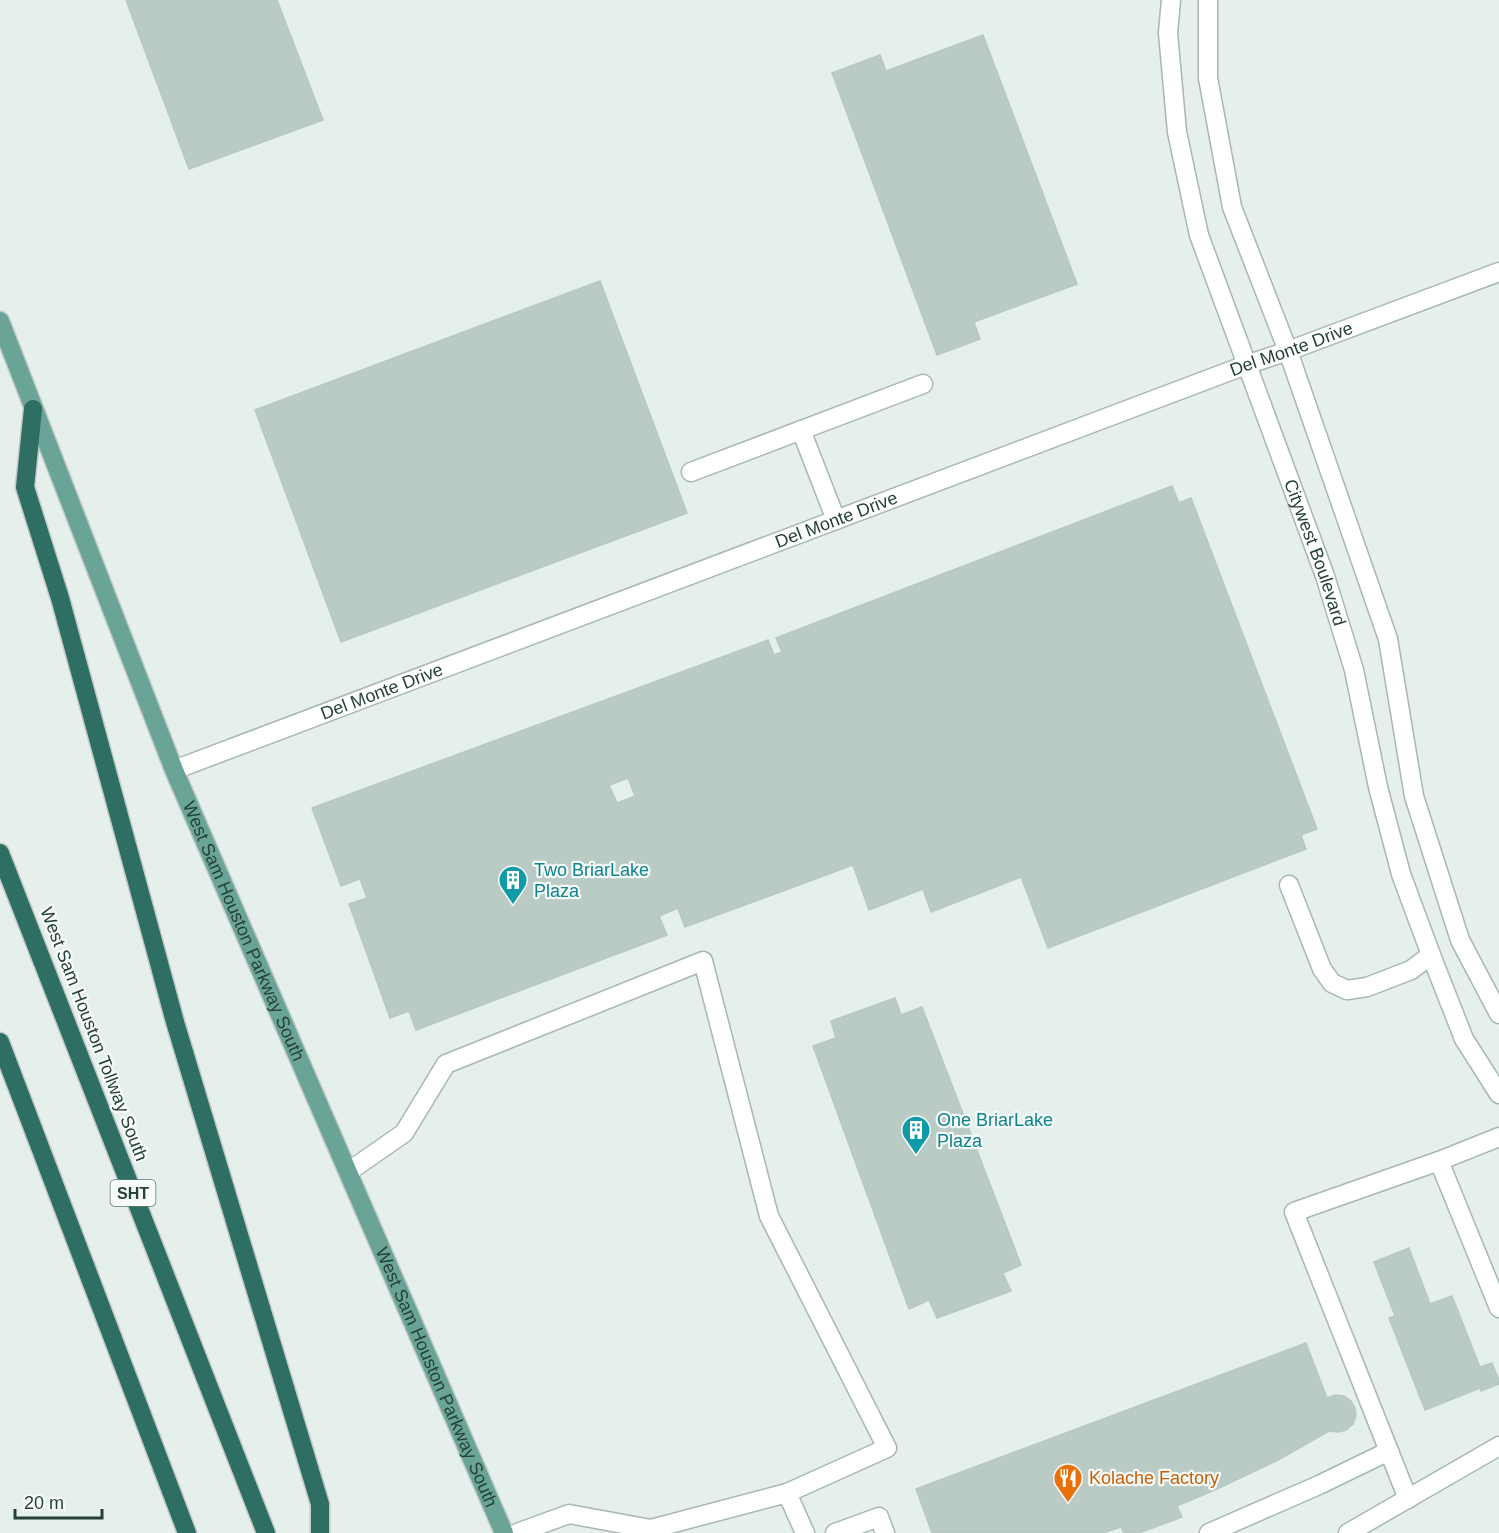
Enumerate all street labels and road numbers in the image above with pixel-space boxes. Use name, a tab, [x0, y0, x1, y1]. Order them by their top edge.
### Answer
street label: Del Monte Drive	[1227, 318, 1356, 380]
street label: Citywest Boulevard	[1280, 476, 1350, 628]
street label: Del Monte Drive	[772, 488, 900, 552]
street label: Del Monte Drive	[318, 659, 446, 724]
street label: West Sam Houston Parkway South	[179, 798, 309, 1064]
street label: West Sam Houston Tollway South	[36, 904, 152, 1164]
road number: SHT	[110, 1180, 156, 1206]
street label: West Sam Houston Parkway South	[372, 1244, 502, 1510]

